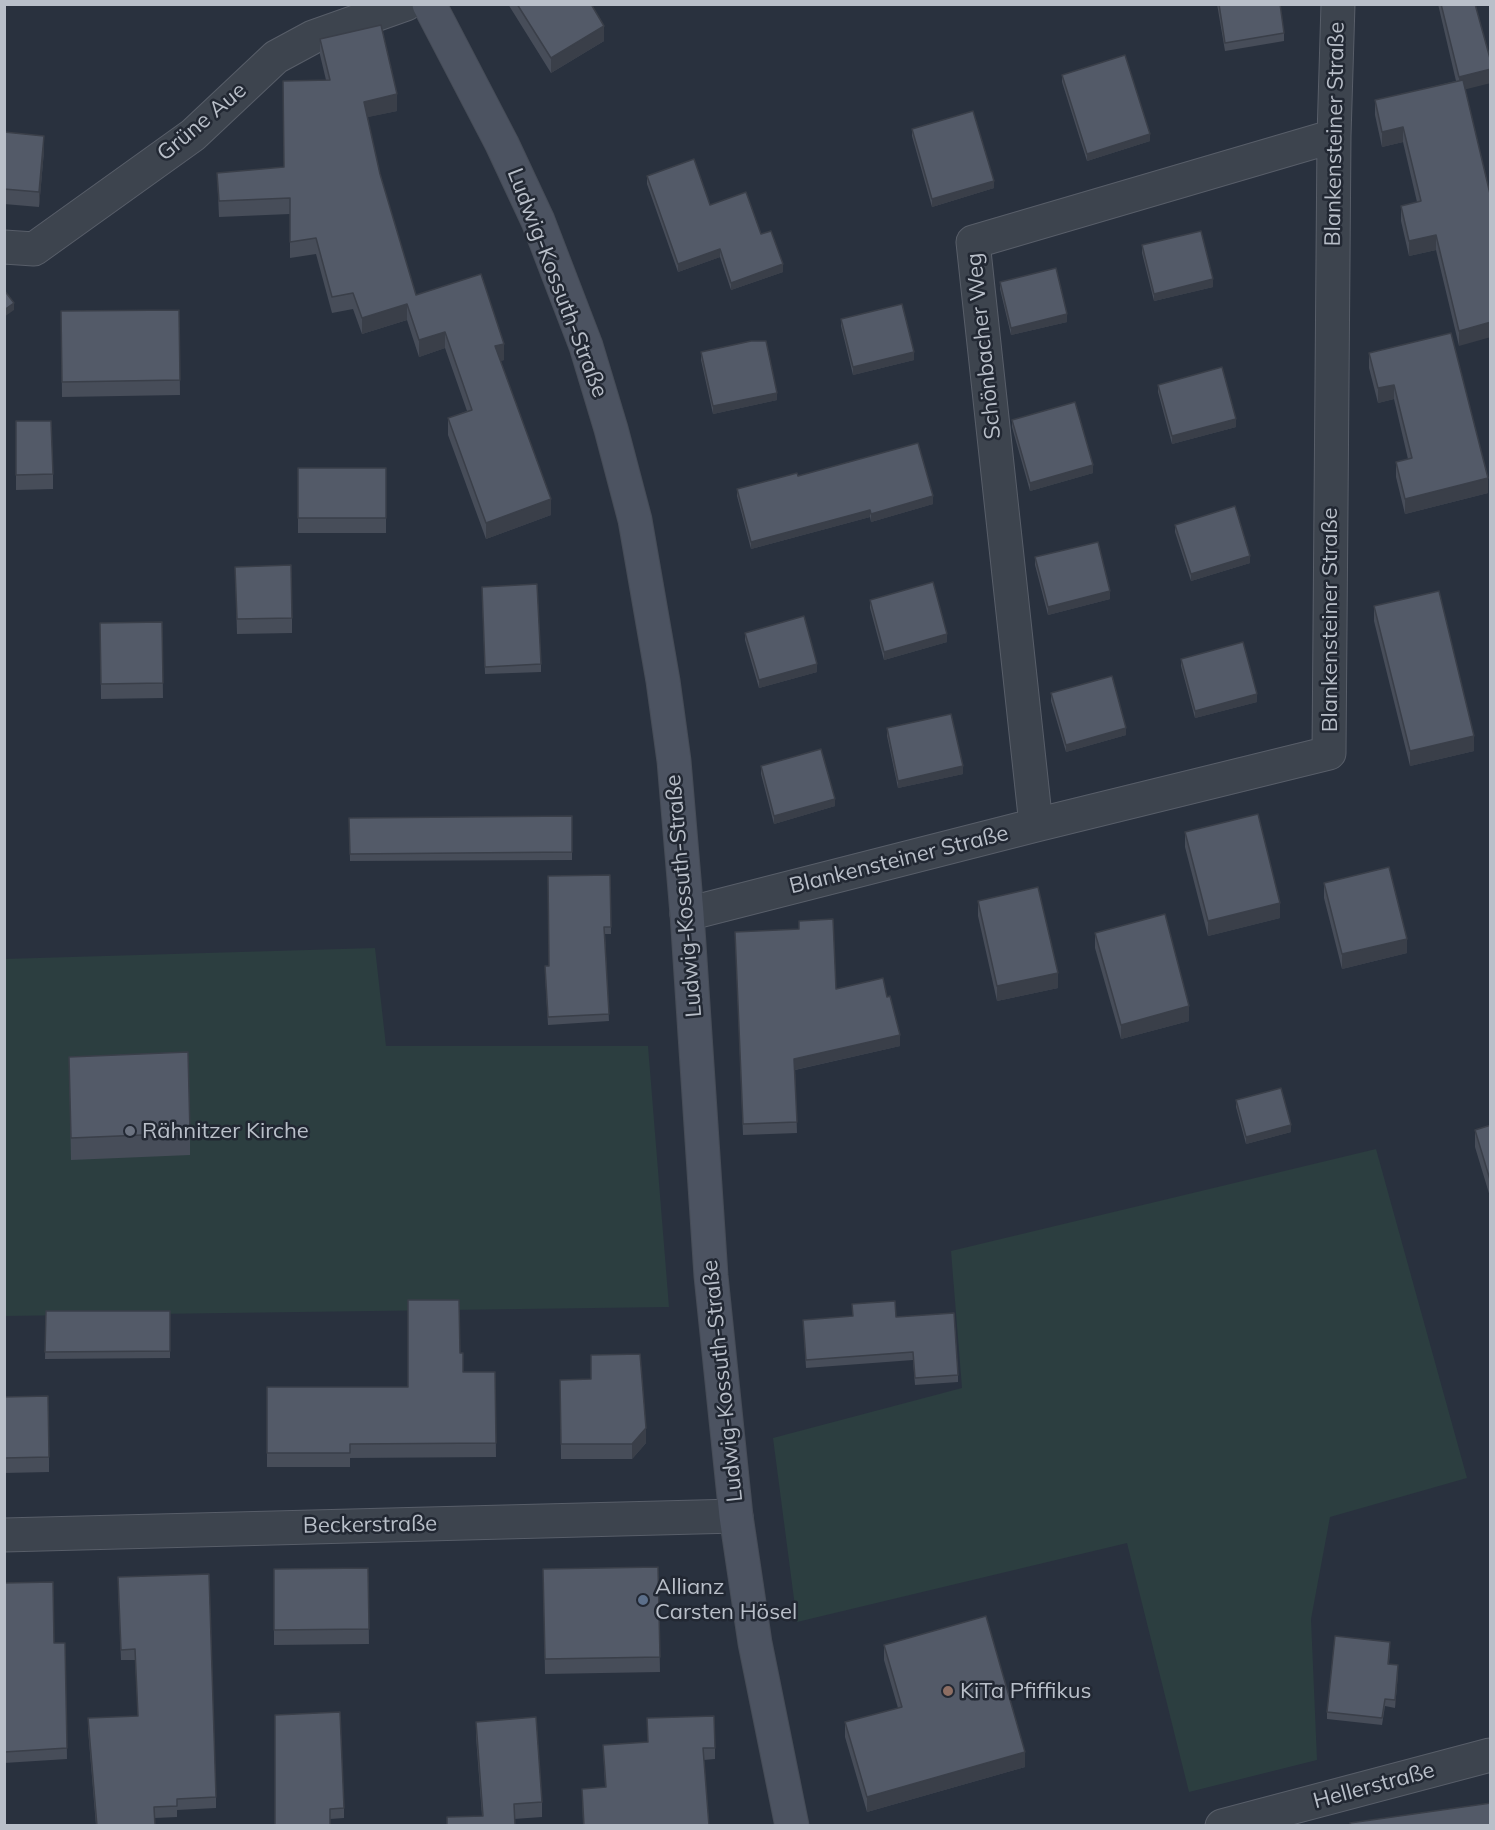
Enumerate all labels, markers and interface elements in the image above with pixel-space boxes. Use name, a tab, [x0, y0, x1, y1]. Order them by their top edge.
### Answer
street label: Blankensteiner Straße	[1320, 21, 1350, 247]
street label: Grüne Aue	[152, 77, 252, 167]
street label: Ludwig-Kossuth-Straße	[501, 165, 613, 401]
street label: Schönbacher Weg	[961, 252, 1007, 440]
street label: Blankensteiner Straße	[1317, 508, 1343, 732]
street label: Ludwig-Kossuth-Straße	[660, 774, 708, 1018]
street label: Blankensteiner Straße	[787, 820, 1011, 900]
place label: Rähnitzer Kirche	[142, 1118, 309, 1144]
marker: Rähnitzer Kirche	[123, 1124, 137, 1138]
street label: Ludwig-Kossuth-Straße	[697, 1259, 749, 1503]
street label: Beckerstraße	[303, 1511, 437, 1539]
place label: Allianz Carsten Hösel	[655, 1574, 797, 1626]
marker: Allianz Carsten Hösel	[636, 1593, 650, 1607]
place label: KiTa Pfiffikus	[960, 1678, 1091, 1704]
marker: KiTa Pfiffikus	[941, 1684, 955, 1698]
street label: Hellerstraße	[1310, 1757, 1438, 1815]

